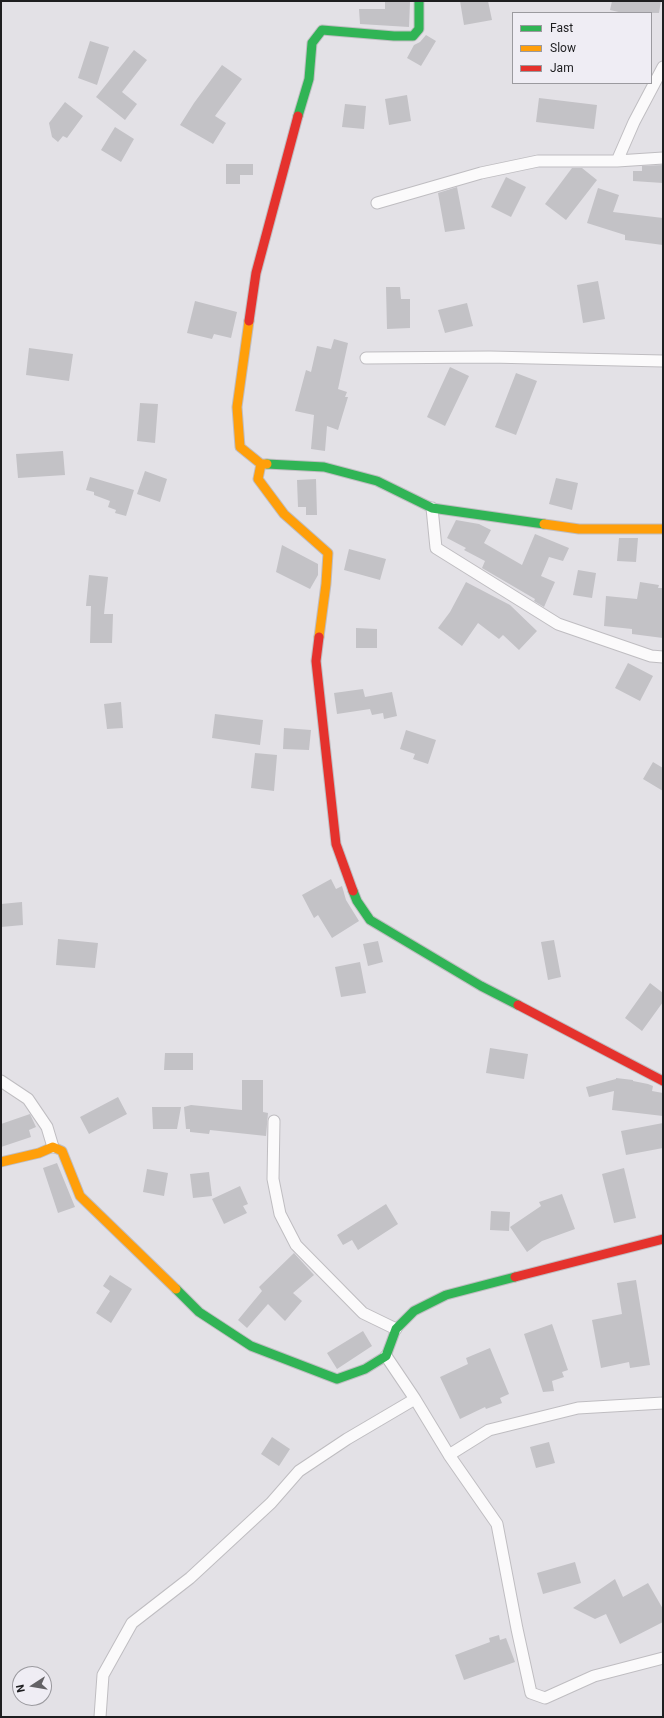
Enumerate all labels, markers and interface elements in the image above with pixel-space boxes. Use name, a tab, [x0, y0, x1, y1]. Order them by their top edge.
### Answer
legend	[512, 12, 652, 84]
text: Fast	[550, 21, 573, 35]
text: Slow	[550, 41, 576, 55]
text: Jam	[550, 61, 574, 75]
north arrow	[12, 1666, 52, 1706]
text: N	[14, 1683, 28, 1694]

